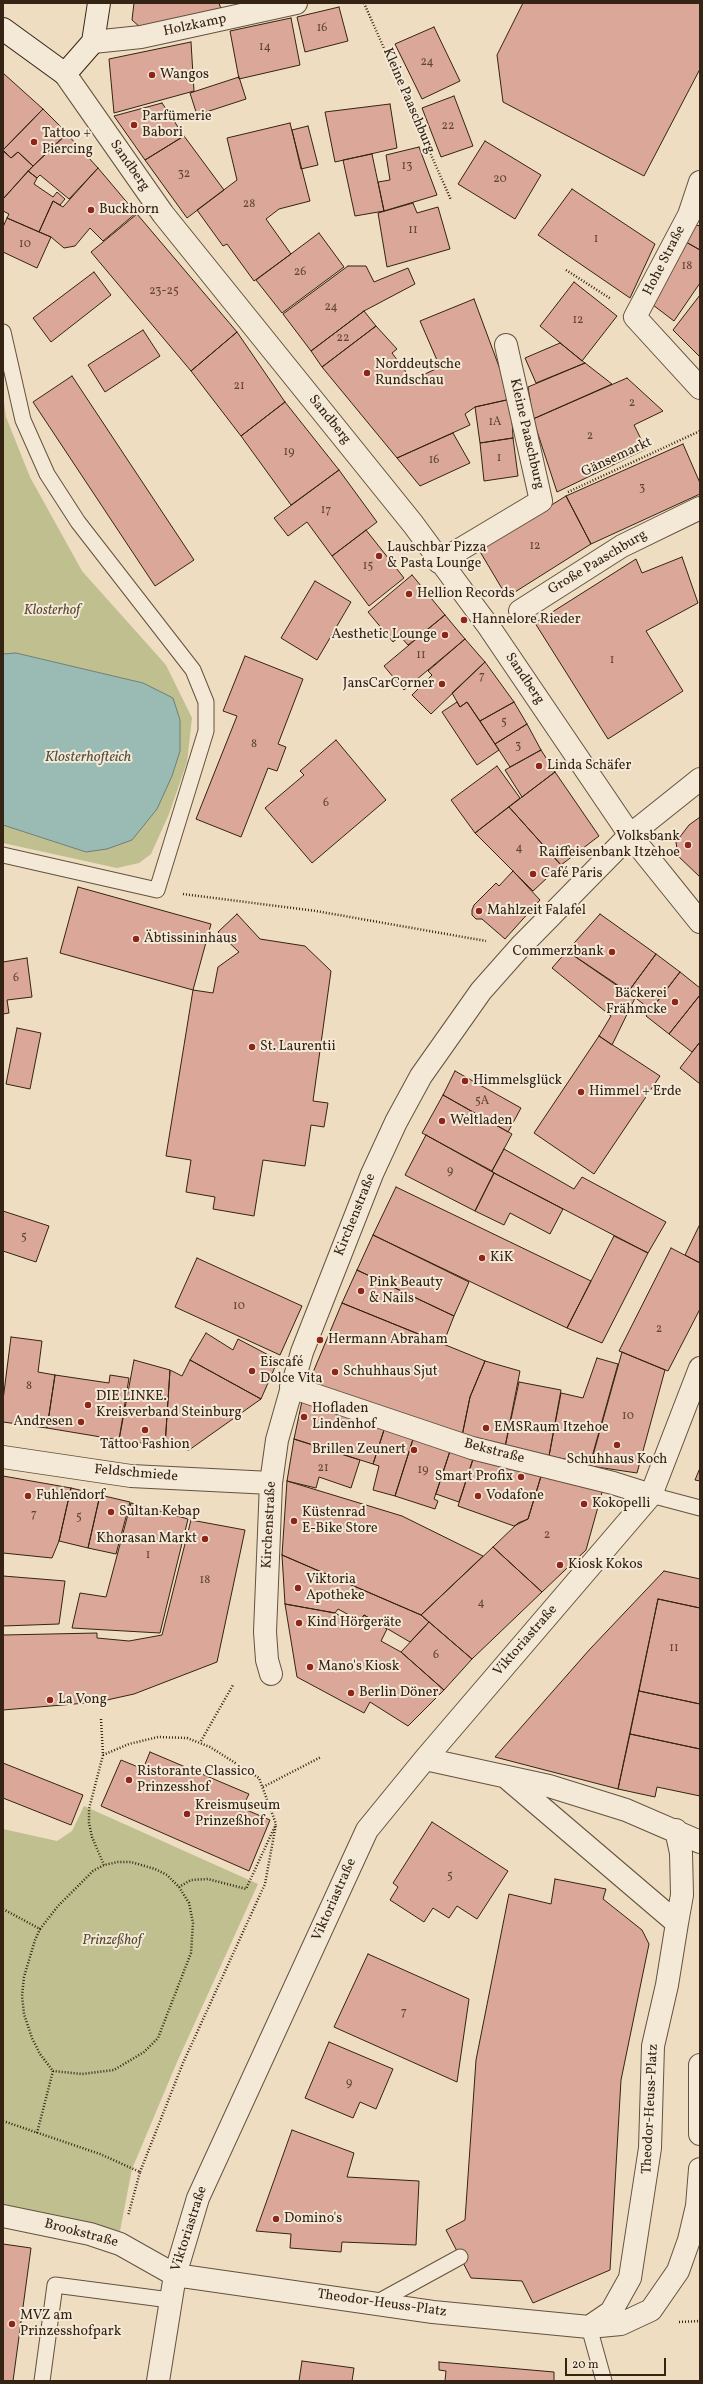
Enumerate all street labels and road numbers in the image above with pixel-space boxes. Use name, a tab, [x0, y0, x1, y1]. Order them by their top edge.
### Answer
street label: Holzkamp	[162, 11, 228, 41]
street label: Kleine Paaschburg	[378, 46, 438, 156]
street label: Sandberg	[105, 137, 153, 195]
street label: Hohe Straße	[640, 223, 690, 299]
street label: Kleine Paaschburg	[505, 377, 547, 491]
street label: Sandberg	[304, 392, 354, 448]
street label: Gänsemarkt	[579, 434, 655, 482]
street label: Große Paaschburg	[546, 527, 650, 599]
street label: Sandberg	[501, 650, 547, 708]
street label: Kirchenstraße	[332, 1171, 380, 1259]
street label: Bekstraße	[462, 1436, 526, 1468]
street label: Feldschmiede	[93, 1462, 179, 1486]
street label: Kirchenstraße	[259, 1481, 281, 1569]
street label: Viktoriastraße	[491, 1602, 561, 1680]
street label: Viktoriastraße	[309, 1856, 361, 1944]
street label: Theodor-Heuss-Platz	[639, 2043, 663, 2175]
street label: Viktoriastraße	[168, 2184, 212, 2274]
street label: Brookstraße	[42, 2216, 120, 2252]
street label: Theodor-Heuss-Platz	[316, 2287, 448, 2321]

